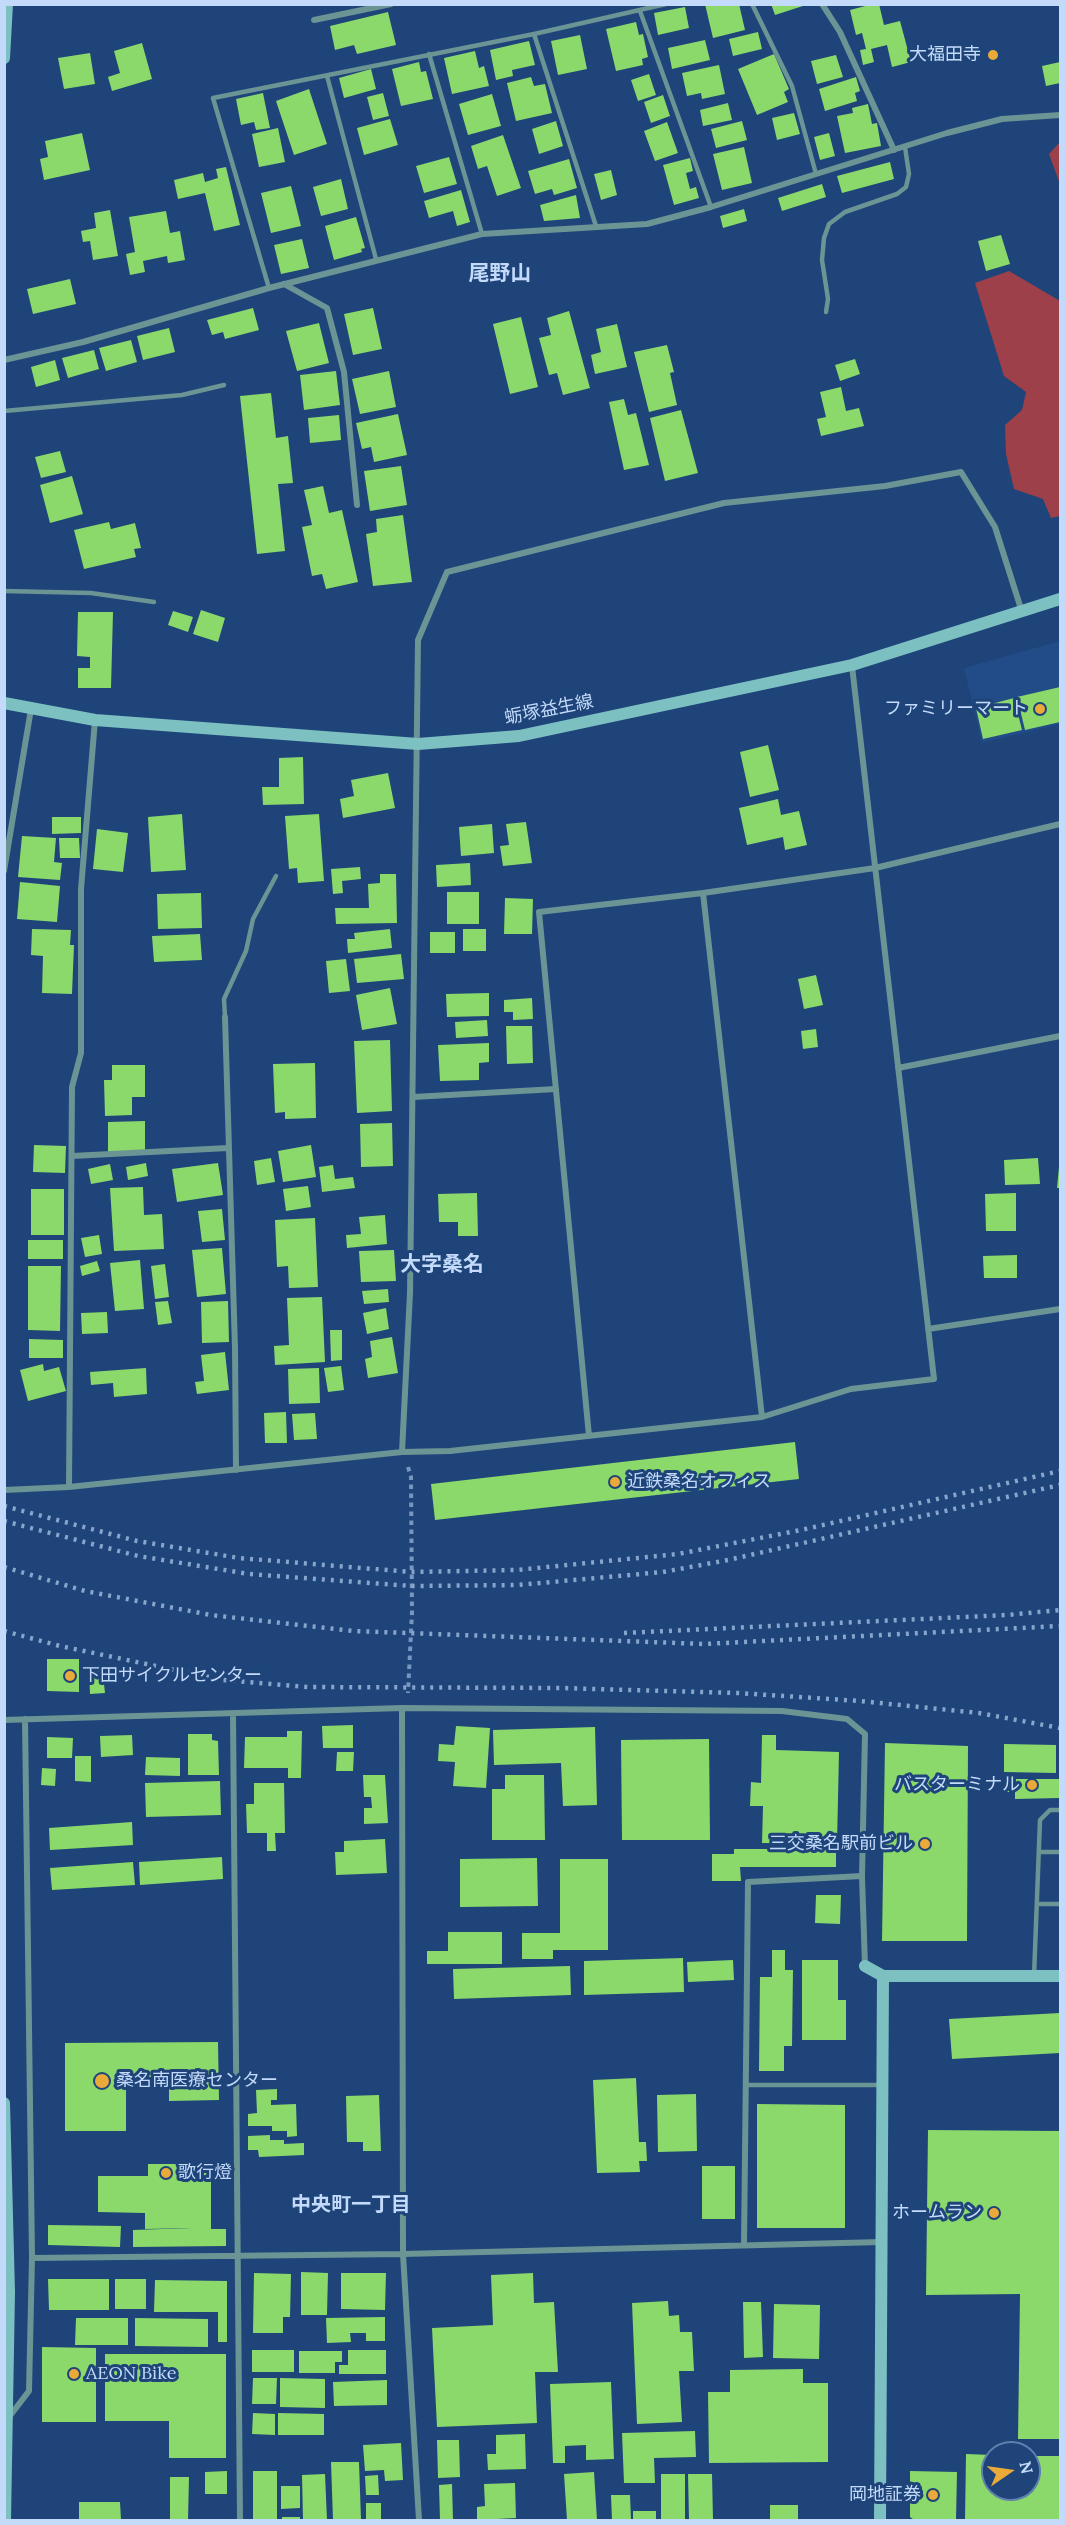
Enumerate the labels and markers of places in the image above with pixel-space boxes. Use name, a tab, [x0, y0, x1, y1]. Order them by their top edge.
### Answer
place label: 大福田寺	[909, 44, 981, 66]
marker: 大福田寺	[986, 48, 1000, 62]
place label: ファミリーマート	[884, 698, 1028, 720]
marker: ファミリーマート	[1033, 702, 1047, 716]
place label: 近鉄桑名オフィス	[627, 1471, 771, 1493]
marker: 近鉄桑名オフィス	[608, 1475, 622, 1489]
place label: 下田サイクルセンター	[82, 1665, 262, 1687]
marker: 下田サイクルセンター	[63, 1669, 77, 1683]
place label: バスターミナル	[894, 1774, 1020, 1796]
marker: バスターミナル	[1025, 1778, 1039, 1792]
place label: 三交桑名駅前ビル	[769, 1833, 913, 1855]
marker: 三交桑名駅前ビル	[918, 1837, 932, 1851]
place label: 桑名南医療センター	[116, 2070, 278, 2092]
marker: 桑名南医療センター	[93, 2072, 111, 2090]
place label: 歌行燈	[178, 2162, 232, 2184]
marker: 歌行燈	[159, 2166, 173, 2180]
place label: ホームラン	[892, 2202, 982, 2224]
marker: ホームラン	[987, 2206, 1001, 2220]
place label: AEON Bike	[86, 2363, 176, 2385]
marker: AEON Bike	[67, 2367, 81, 2381]
place label: 岡地証券	[849, 2484, 921, 2506]
marker: 岡地証券	[926, 2488, 940, 2502]

